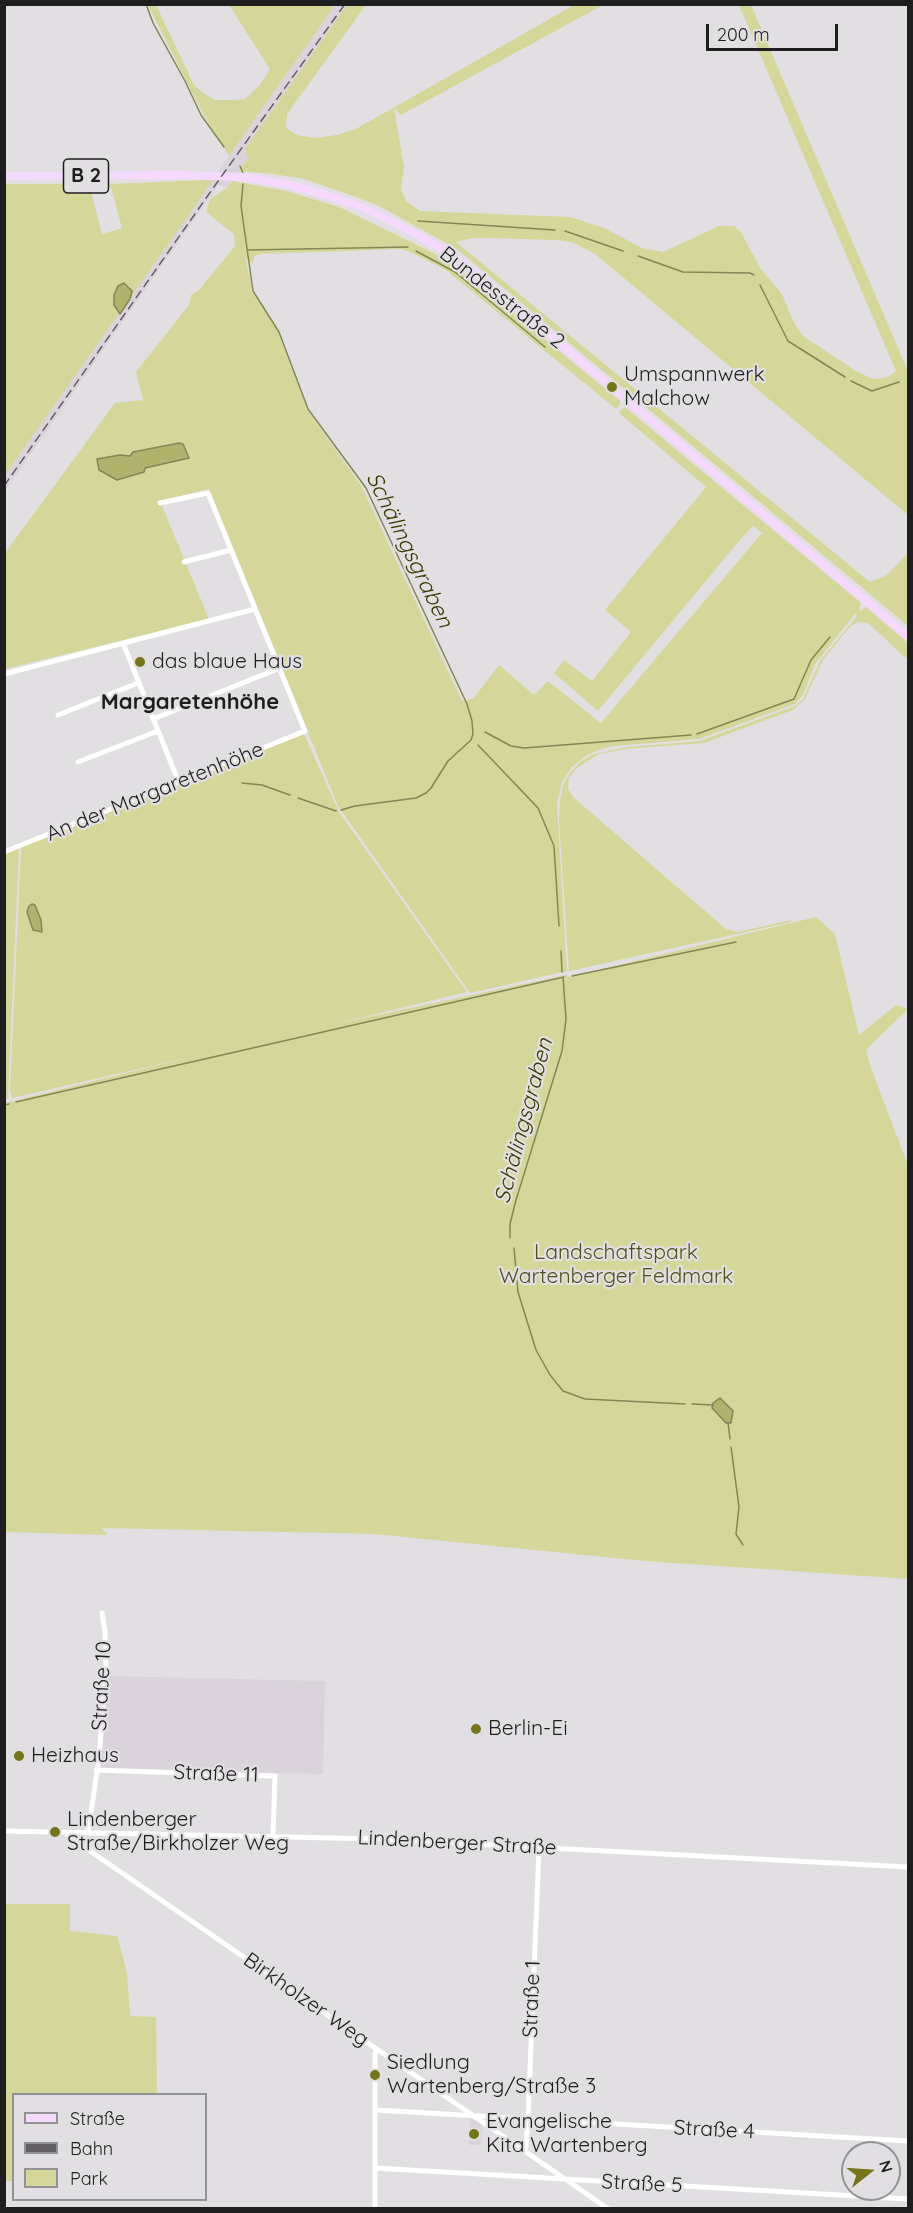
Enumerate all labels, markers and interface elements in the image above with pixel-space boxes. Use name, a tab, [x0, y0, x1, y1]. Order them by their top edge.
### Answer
scale bar	[709, 12, 841, 50]
text: 200 m	[717, 23, 770, 46]
road number: B 2	[64, 159, 109, 193]
street label: Bundesstraße 2	[434, 241, 570, 355]
place label: Umspannwerk Malchow	[624, 362, 765, 412]
marker: Umspannwerk Malchow	[605, 380, 619, 394]
water label: Schälingsgraben	[360, 468, 458, 632]
place label: das blaue Haus	[152, 649, 302, 675]
marker: das blaue Haus	[133, 655, 147, 669]
district label: Margaretenhöhe	[101, 689, 279, 715]
street label: An der Margaretenhöhe	[43, 737, 267, 847]
water label: Schälingsgraben	[489, 1036, 559, 1206]
park label: Landschaftspark Wartenberger Feldmark	[499, 1240, 733, 1290]
street label: Straße 10	[87, 1640, 117, 1732]
place label: Berlin-Ei	[488, 1716, 568, 1742]
marker: Berlin-Ei	[469, 1722, 483, 1736]
place label: Heizhaus	[31, 1743, 119, 1769]
marker: Heizhaus	[12, 1749, 26, 1763]
street label: Straße 11	[173, 1760, 259, 1788]
place label: Lindenberger Straße/Birkholzer Weg	[67, 1807, 289, 1857]
marker: Lindenberger Straße/Birkholzer Weg	[48, 1825, 62, 1839]
street label: Lindenberger Straße	[357, 1825, 557, 1861]
street label: Birkholzer Weg	[238, 1947, 374, 2053]
street label: Straße 1	[518, 1960, 546, 2038]
place label: Siedlung Wartenberg/Straße 3	[387, 2050, 596, 2100]
marker: Siedlung Wartenberg/Straße 3	[368, 2068, 382, 2082]
legend	[12, 2093, 207, 2201]
text: Straße	[70, 2107, 125, 2130]
place label: Evangelische Kita Wartenberg	[486, 2109, 648, 2159]
street label: Straße 4	[673, 2115, 755, 2145]
marker: Evangelische Kita Wartenberg	[467, 2127, 481, 2141]
text: Bahn	[70, 2137, 113, 2160]
north arrow	[841, 2141, 901, 2201]
text: N	[875, 2158, 898, 2175]
text: Park	[70, 2167, 108, 2190]
street label: Straße 5	[601, 2169, 683, 2199]

